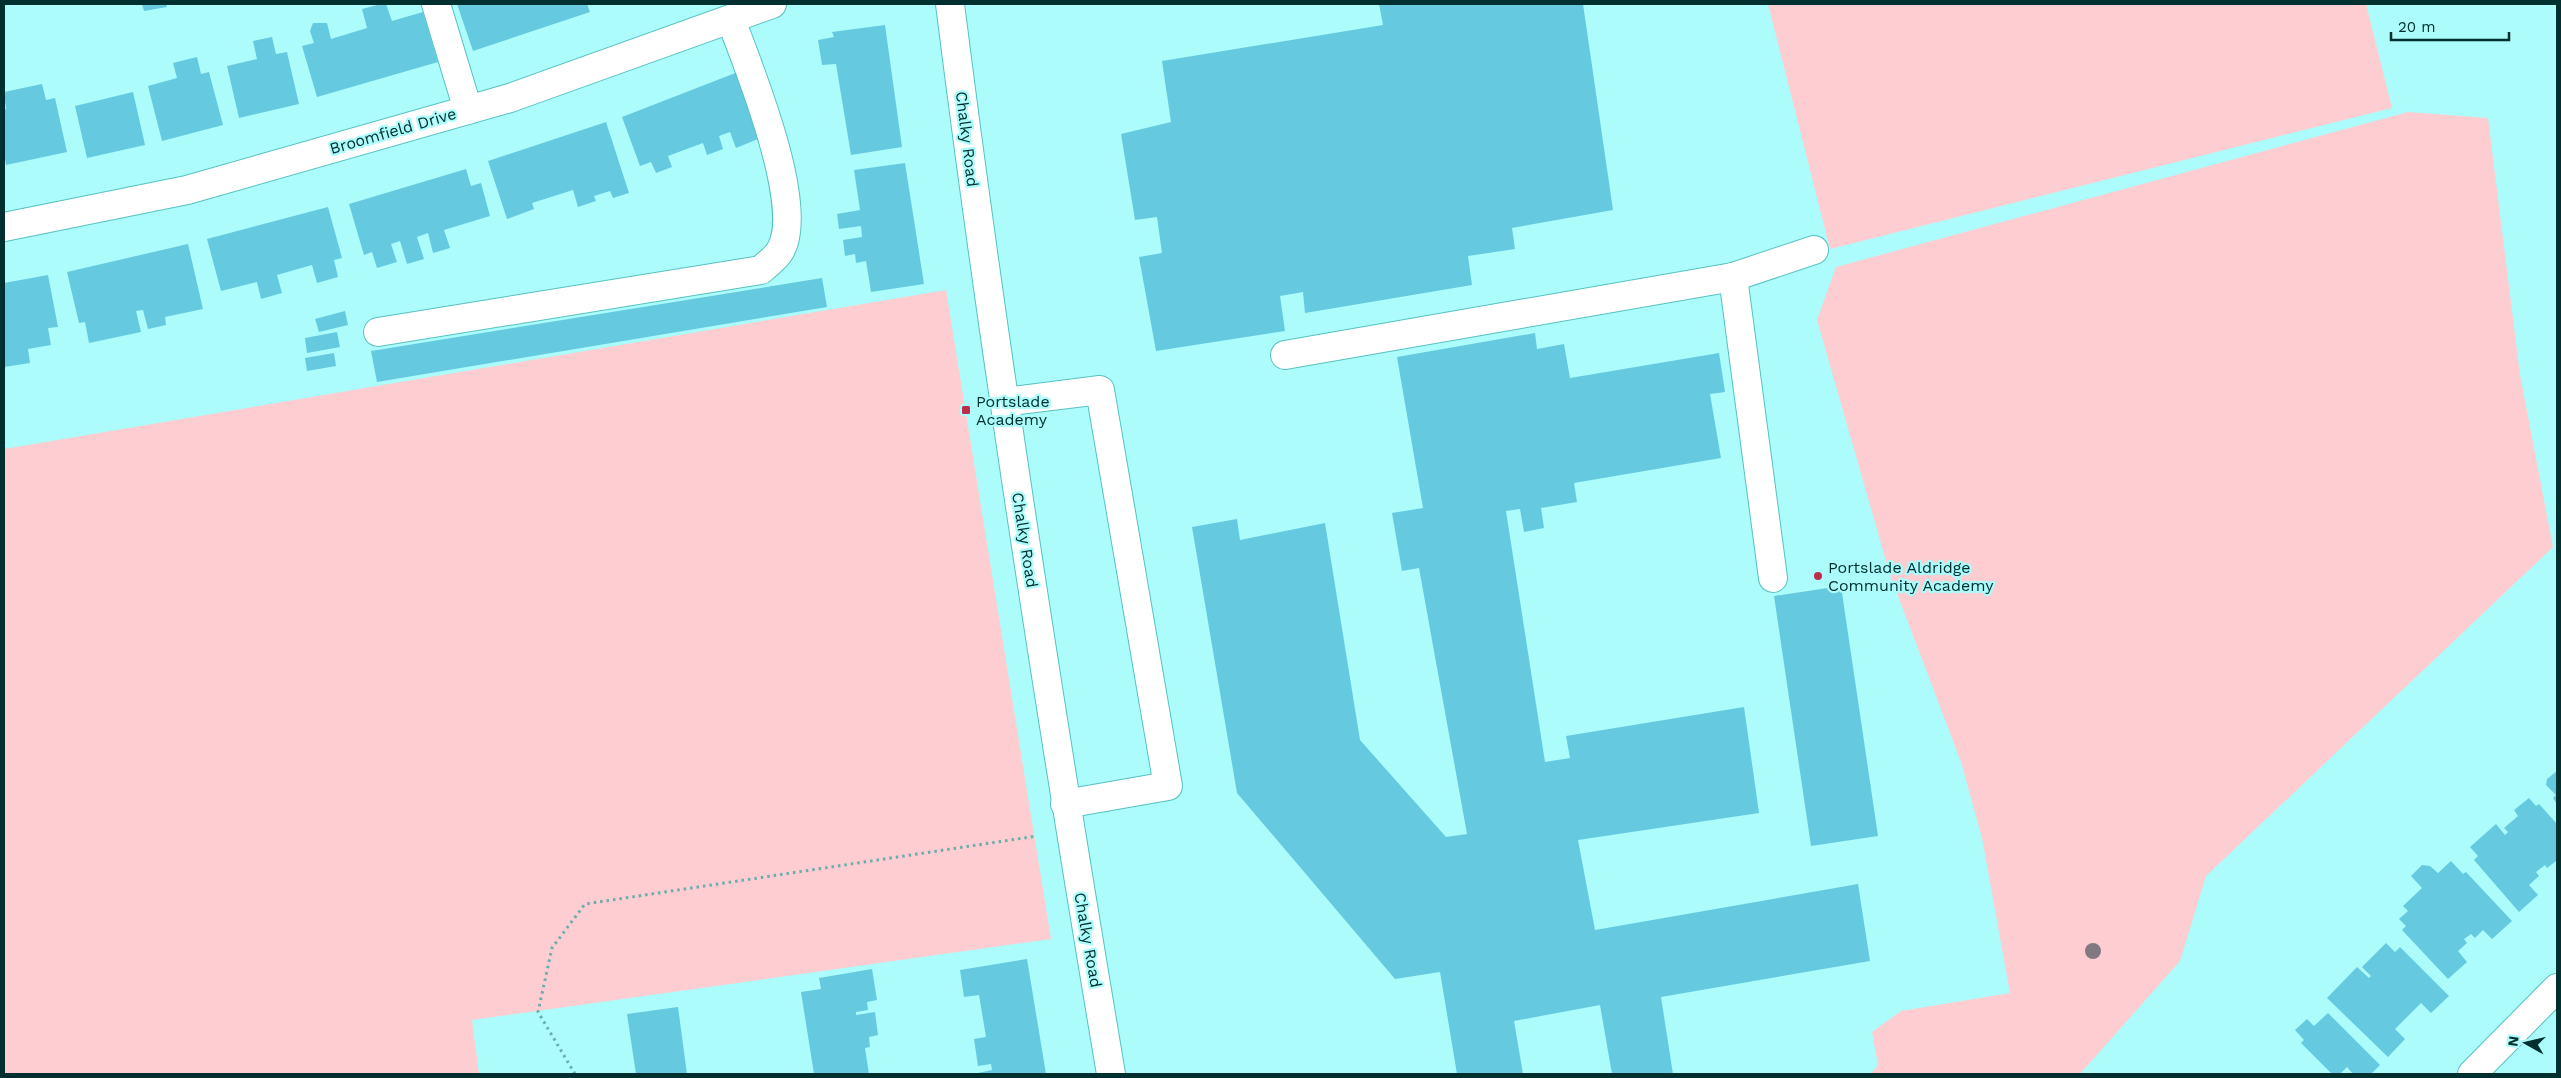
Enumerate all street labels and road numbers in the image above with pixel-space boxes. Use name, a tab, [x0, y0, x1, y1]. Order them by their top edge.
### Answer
street label: Chalky Road	[952, 90, 982, 188]
street label: Broomfield Drive	[327, 104, 459, 158]
street label: Chalky Road	[1008, 491, 1042, 589]
street label: Chalky Road	[1070, 891, 1106, 989]

